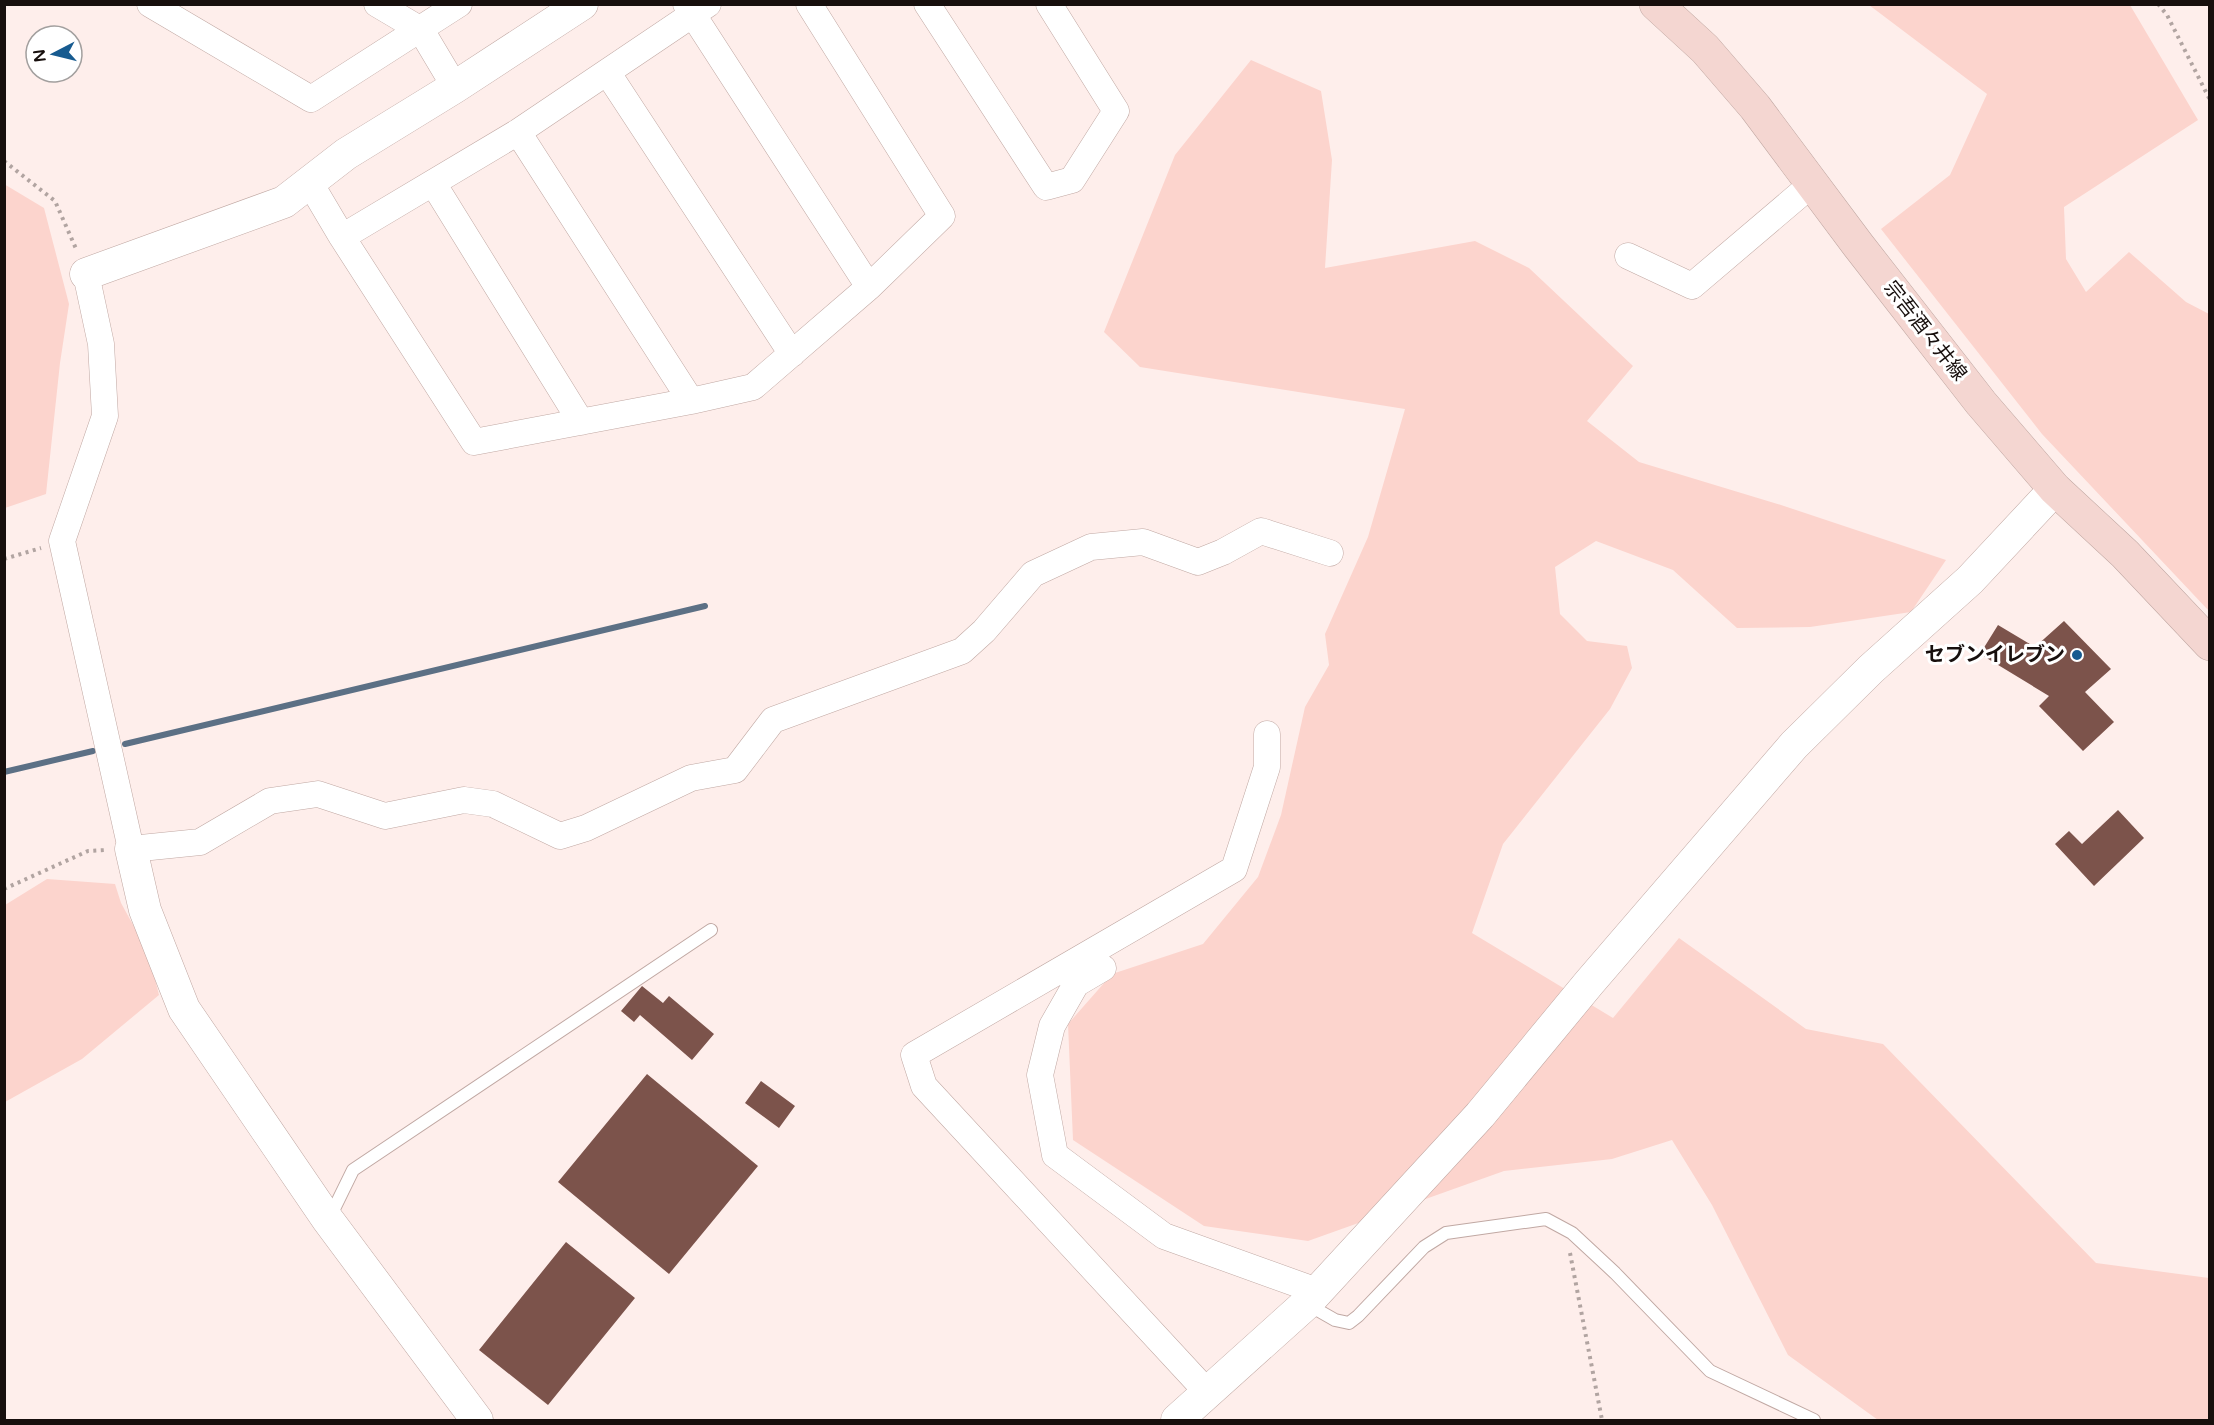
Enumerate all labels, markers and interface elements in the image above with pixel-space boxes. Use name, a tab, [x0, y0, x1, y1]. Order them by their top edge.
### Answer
north arrow	[24, 24, 84, 84]
text: N	[29, 48, 51, 63]
street label: 宗吾酒々井線	[1879, 276, 1971, 386]
place label: セブンイレブン	[1925, 643, 2065, 667]
marker: セブンイレブン	[2070, 648, 2084, 662]

